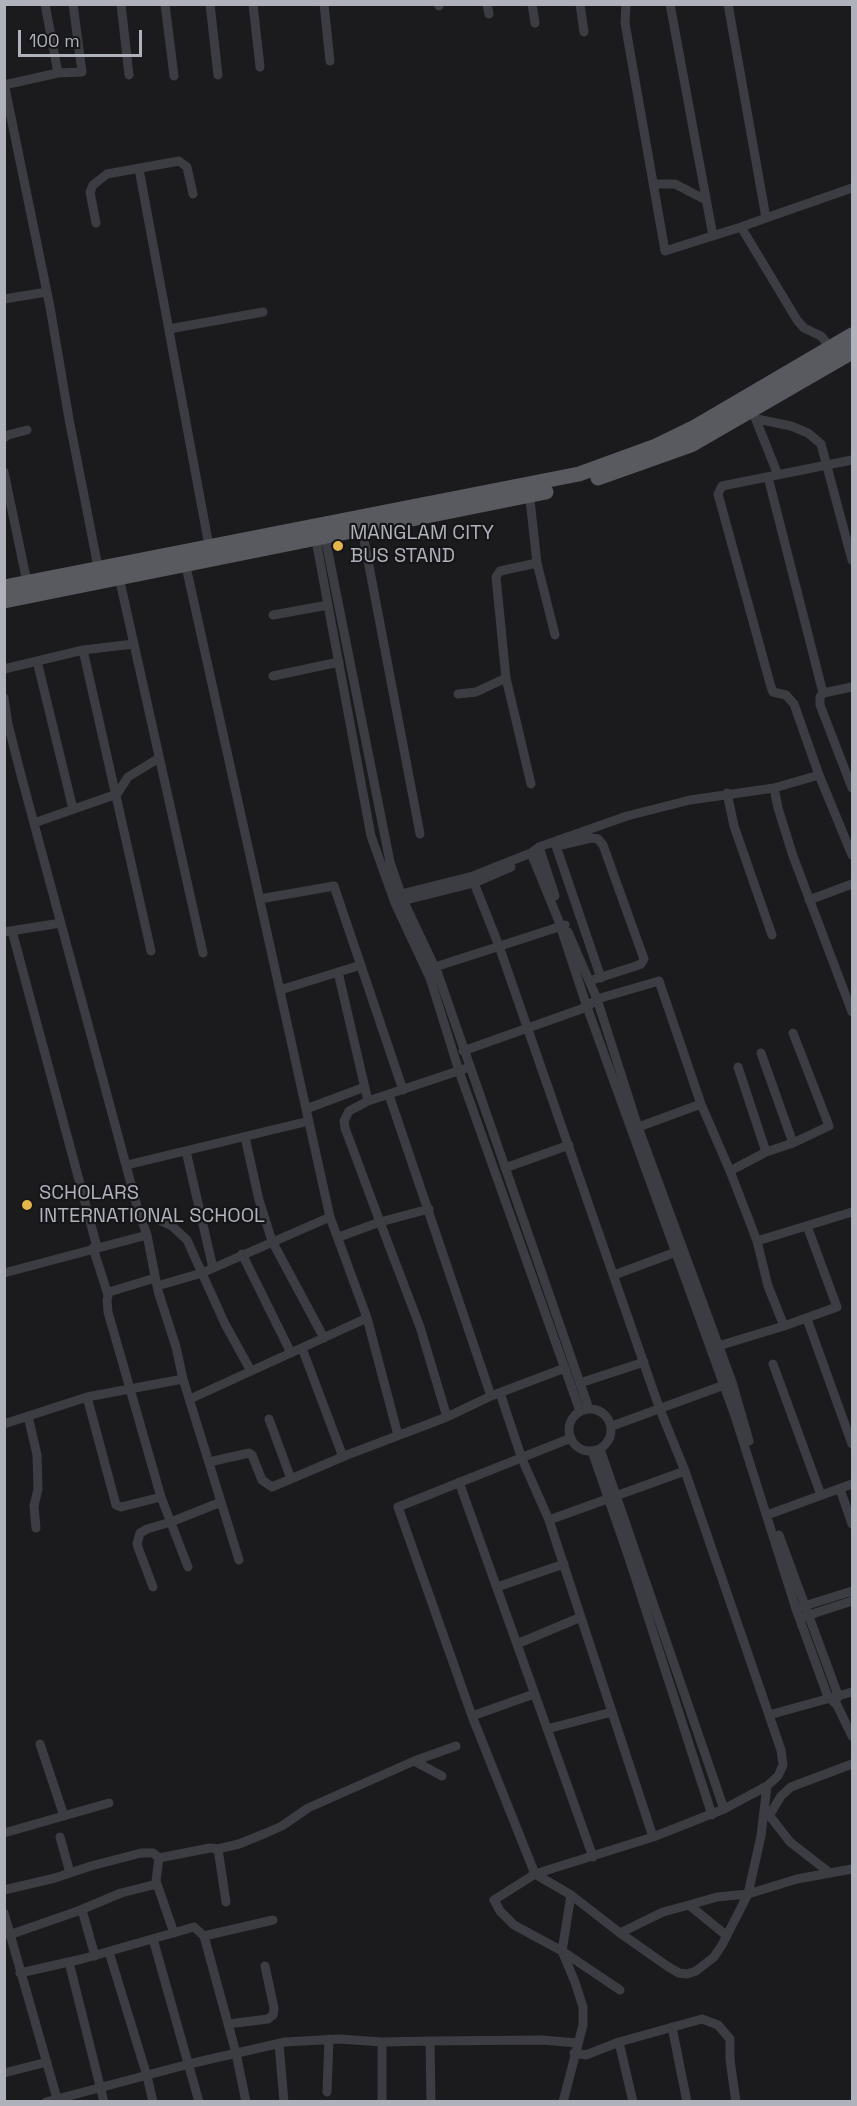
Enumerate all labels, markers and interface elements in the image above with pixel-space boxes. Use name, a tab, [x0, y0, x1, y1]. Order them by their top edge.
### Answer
scale bar	[21, 18, 146, 56]
text: 100 m	[29, 29, 80, 52]
place label: MANGLAM CITY BUS STAND	[350, 522, 494, 569]
marker: MANGLAM CITY BUS STAND	[331, 539, 345, 553]
place label: SCHOLARS INTERNATIONAL SCHOOL	[39, 1182, 265, 1229]
marker: SCHOLARS INTERNATIONAL SCHOOL	[20, 1198, 34, 1212]

